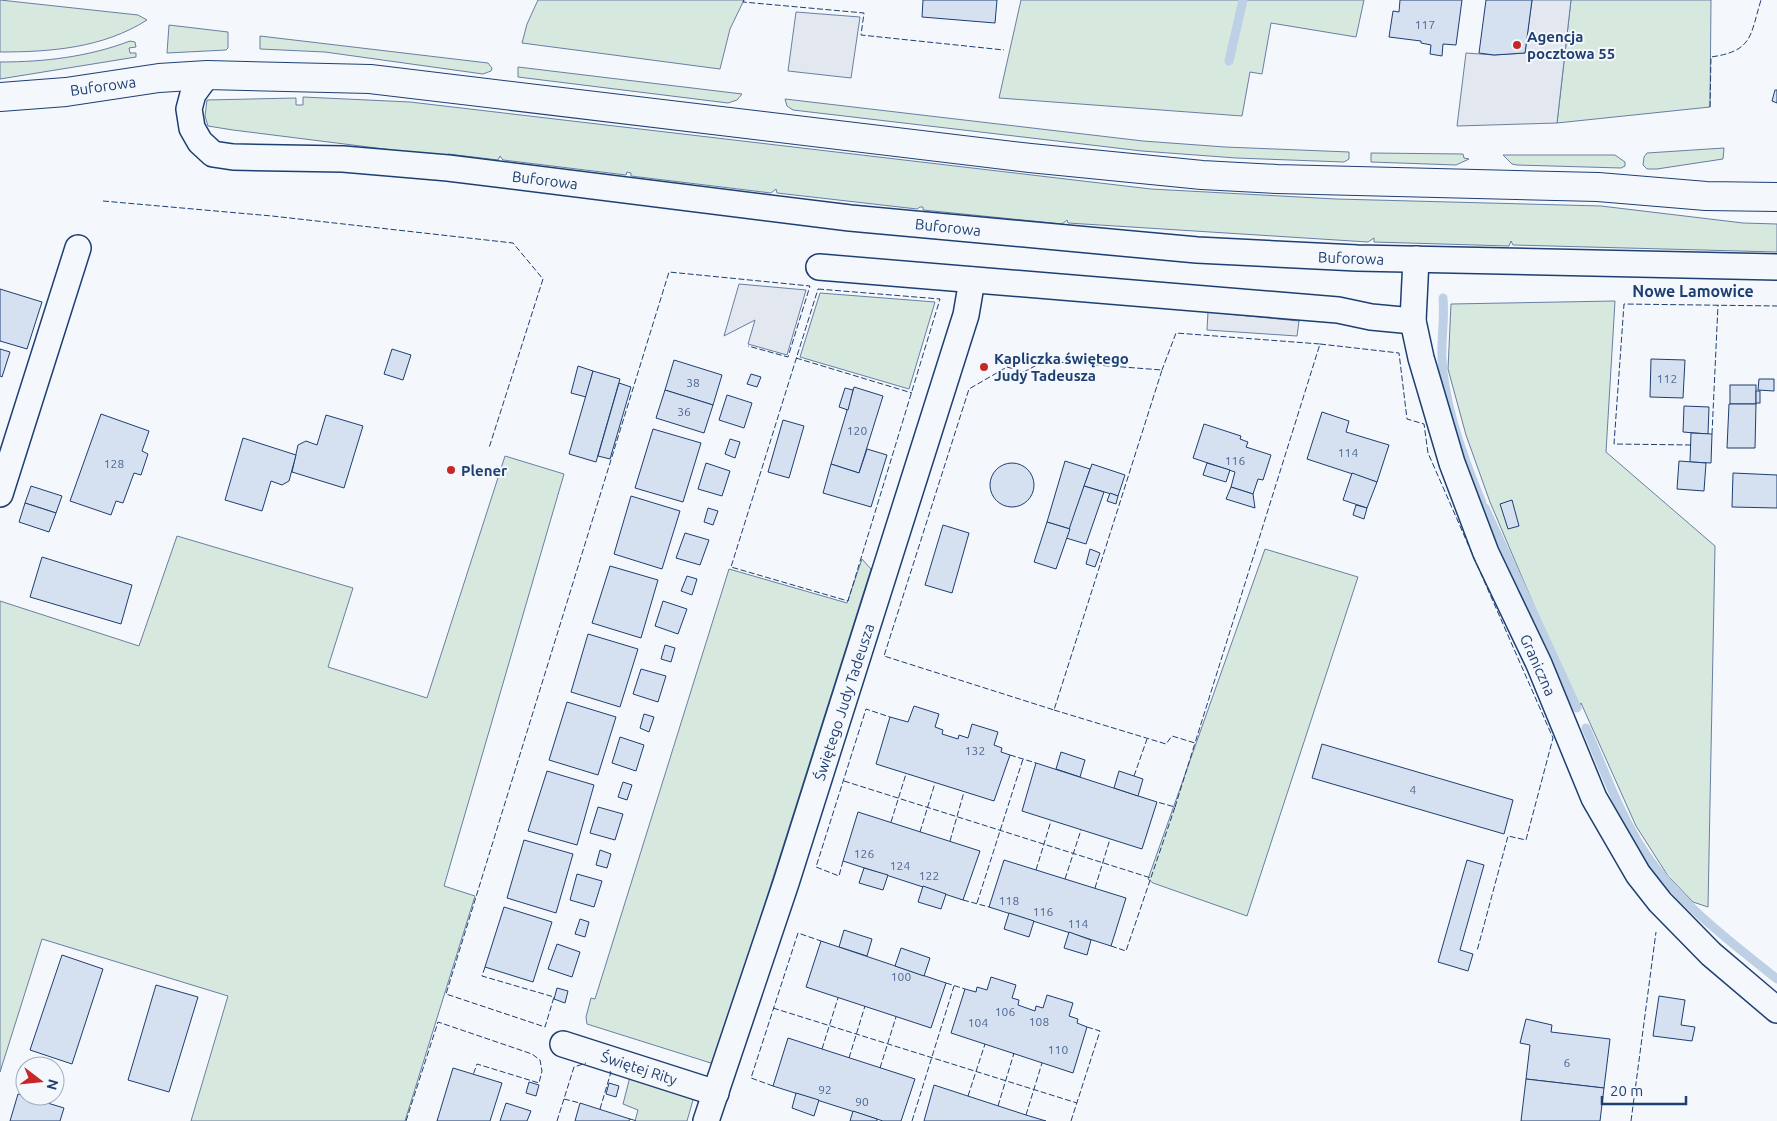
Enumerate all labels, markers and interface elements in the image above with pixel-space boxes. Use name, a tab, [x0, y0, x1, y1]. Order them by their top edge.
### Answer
house number: 117	[1415, 18, 1435, 31]
place label: Agencja pocztowa 55	[1527, 28, 1615, 62]
marker: Agencja pocztowa 55	[1511, 39, 1523, 51]
street label: Buforowa	[69, 73, 137, 99]
street label: Buforowa	[511, 168, 579, 192]
street label: Buforowa	[914, 215, 982, 239]
street label: Buforowa	[1318, 248, 1384, 268]
district label: Nowe Lamowice	[1632, 282, 1754, 300]
place label: Kapliczka świętego Judy Tadeusza	[994, 350, 1129, 384]
marker: Kapliczka świętego Judy Tadeusza	[978, 361, 990, 373]
house number: 112	[1657, 372, 1677, 385]
house number: 38	[686, 376, 700, 389]
house number: 36	[677, 405, 691, 418]
house number: 120	[847, 424, 867, 437]
house number: 114	[1338, 446, 1358, 459]
house number: 116	[1225, 454, 1245, 467]
house number: 128	[104, 457, 124, 470]
place label: Plener	[461, 462, 508, 479]
marker: Plener	[445, 464, 457, 476]
street label: Świętego Judy Tadeusza	[811, 621, 877, 783]
street label: Graniczna	[1517, 632, 1559, 698]
house number: 132	[965, 744, 985, 757]
house number: 4	[1410, 783, 1417, 796]
house number: 126	[854, 847, 874, 860]
house number: 124	[890, 859, 910, 872]
house number: 122	[919, 869, 939, 882]
house number: 118	[999, 894, 1019, 907]
house number: 116	[1033, 905, 1053, 918]
house number: 114	[1068, 917, 1088, 930]
house number: 100	[891, 970, 911, 983]
house number: 106	[995, 1005, 1015, 1018]
house number: 108	[1029, 1015, 1049, 1028]
house number: 104	[968, 1016, 988, 1029]
house number: 110	[1048, 1043, 1068, 1056]
street label: Świętej Rity	[599, 1048, 679, 1088]
north arrow	[15, 1056, 65, 1106]
house number: 6	[1564, 1056, 1571, 1069]
scale bar	[1602, 1074, 1686, 1106]
text: N	[43, 1077, 62, 1092]
text: 20 m	[1610, 1082, 1643, 1099]
house number: 92	[818, 1083, 832, 1096]
house number: 90	[855, 1095, 869, 1108]

